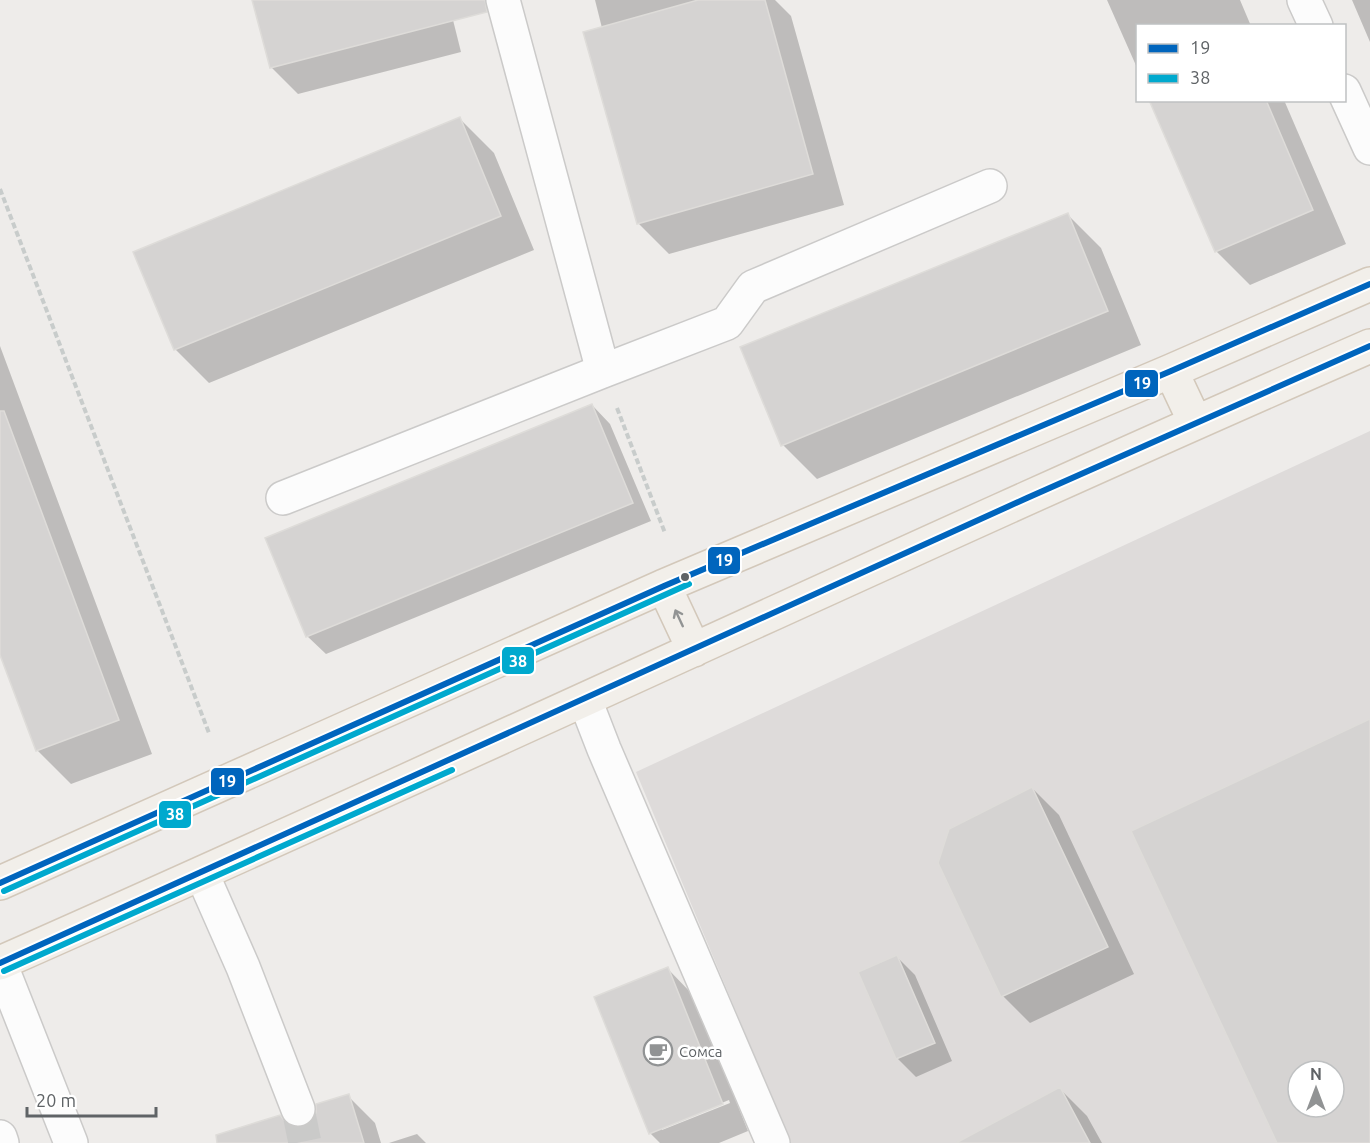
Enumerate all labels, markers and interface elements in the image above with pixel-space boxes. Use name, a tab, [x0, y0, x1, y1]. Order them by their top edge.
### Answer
legend	[1136, 24, 1346, 102]
text: 19	[1190, 37, 1210, 57]
text: 38	[1190, 67, 1210, 87]
line badge: 19	[1124, 369, 1159, 398]
text: 19	[1133, 374, 1151, 392]
line badge: 19	[707, 546, 741, 575]
text: 19	[715, 551, 733, 569]
unlabelled marker	[679, 571, 691, 583]
one-way arrow	[672, 610, 684, 628]
line badge: 38	[501, 646, 535, 675]
text: 38	[509, 652, 527, 670]
line badge: 19	[210, 767, 245, 796]
text: 19	[218, 772, 236, 790]
line badge: 38	[158, 800, 192, 829]
text: 38	[166, 805, 184, 823]
cafe icon: Сомса	[642, 1035, 674, 1067]
place label: Сомса	[679, 1043, 723, 1060]
north arrow	[1286, 1059, 1346, 1119]
text: N	[1310, 1065, 1322, 1083]
scale bar	[27, 1080, 156, 1118]
text: 20 m	[36, 1090, 76, 1110]

